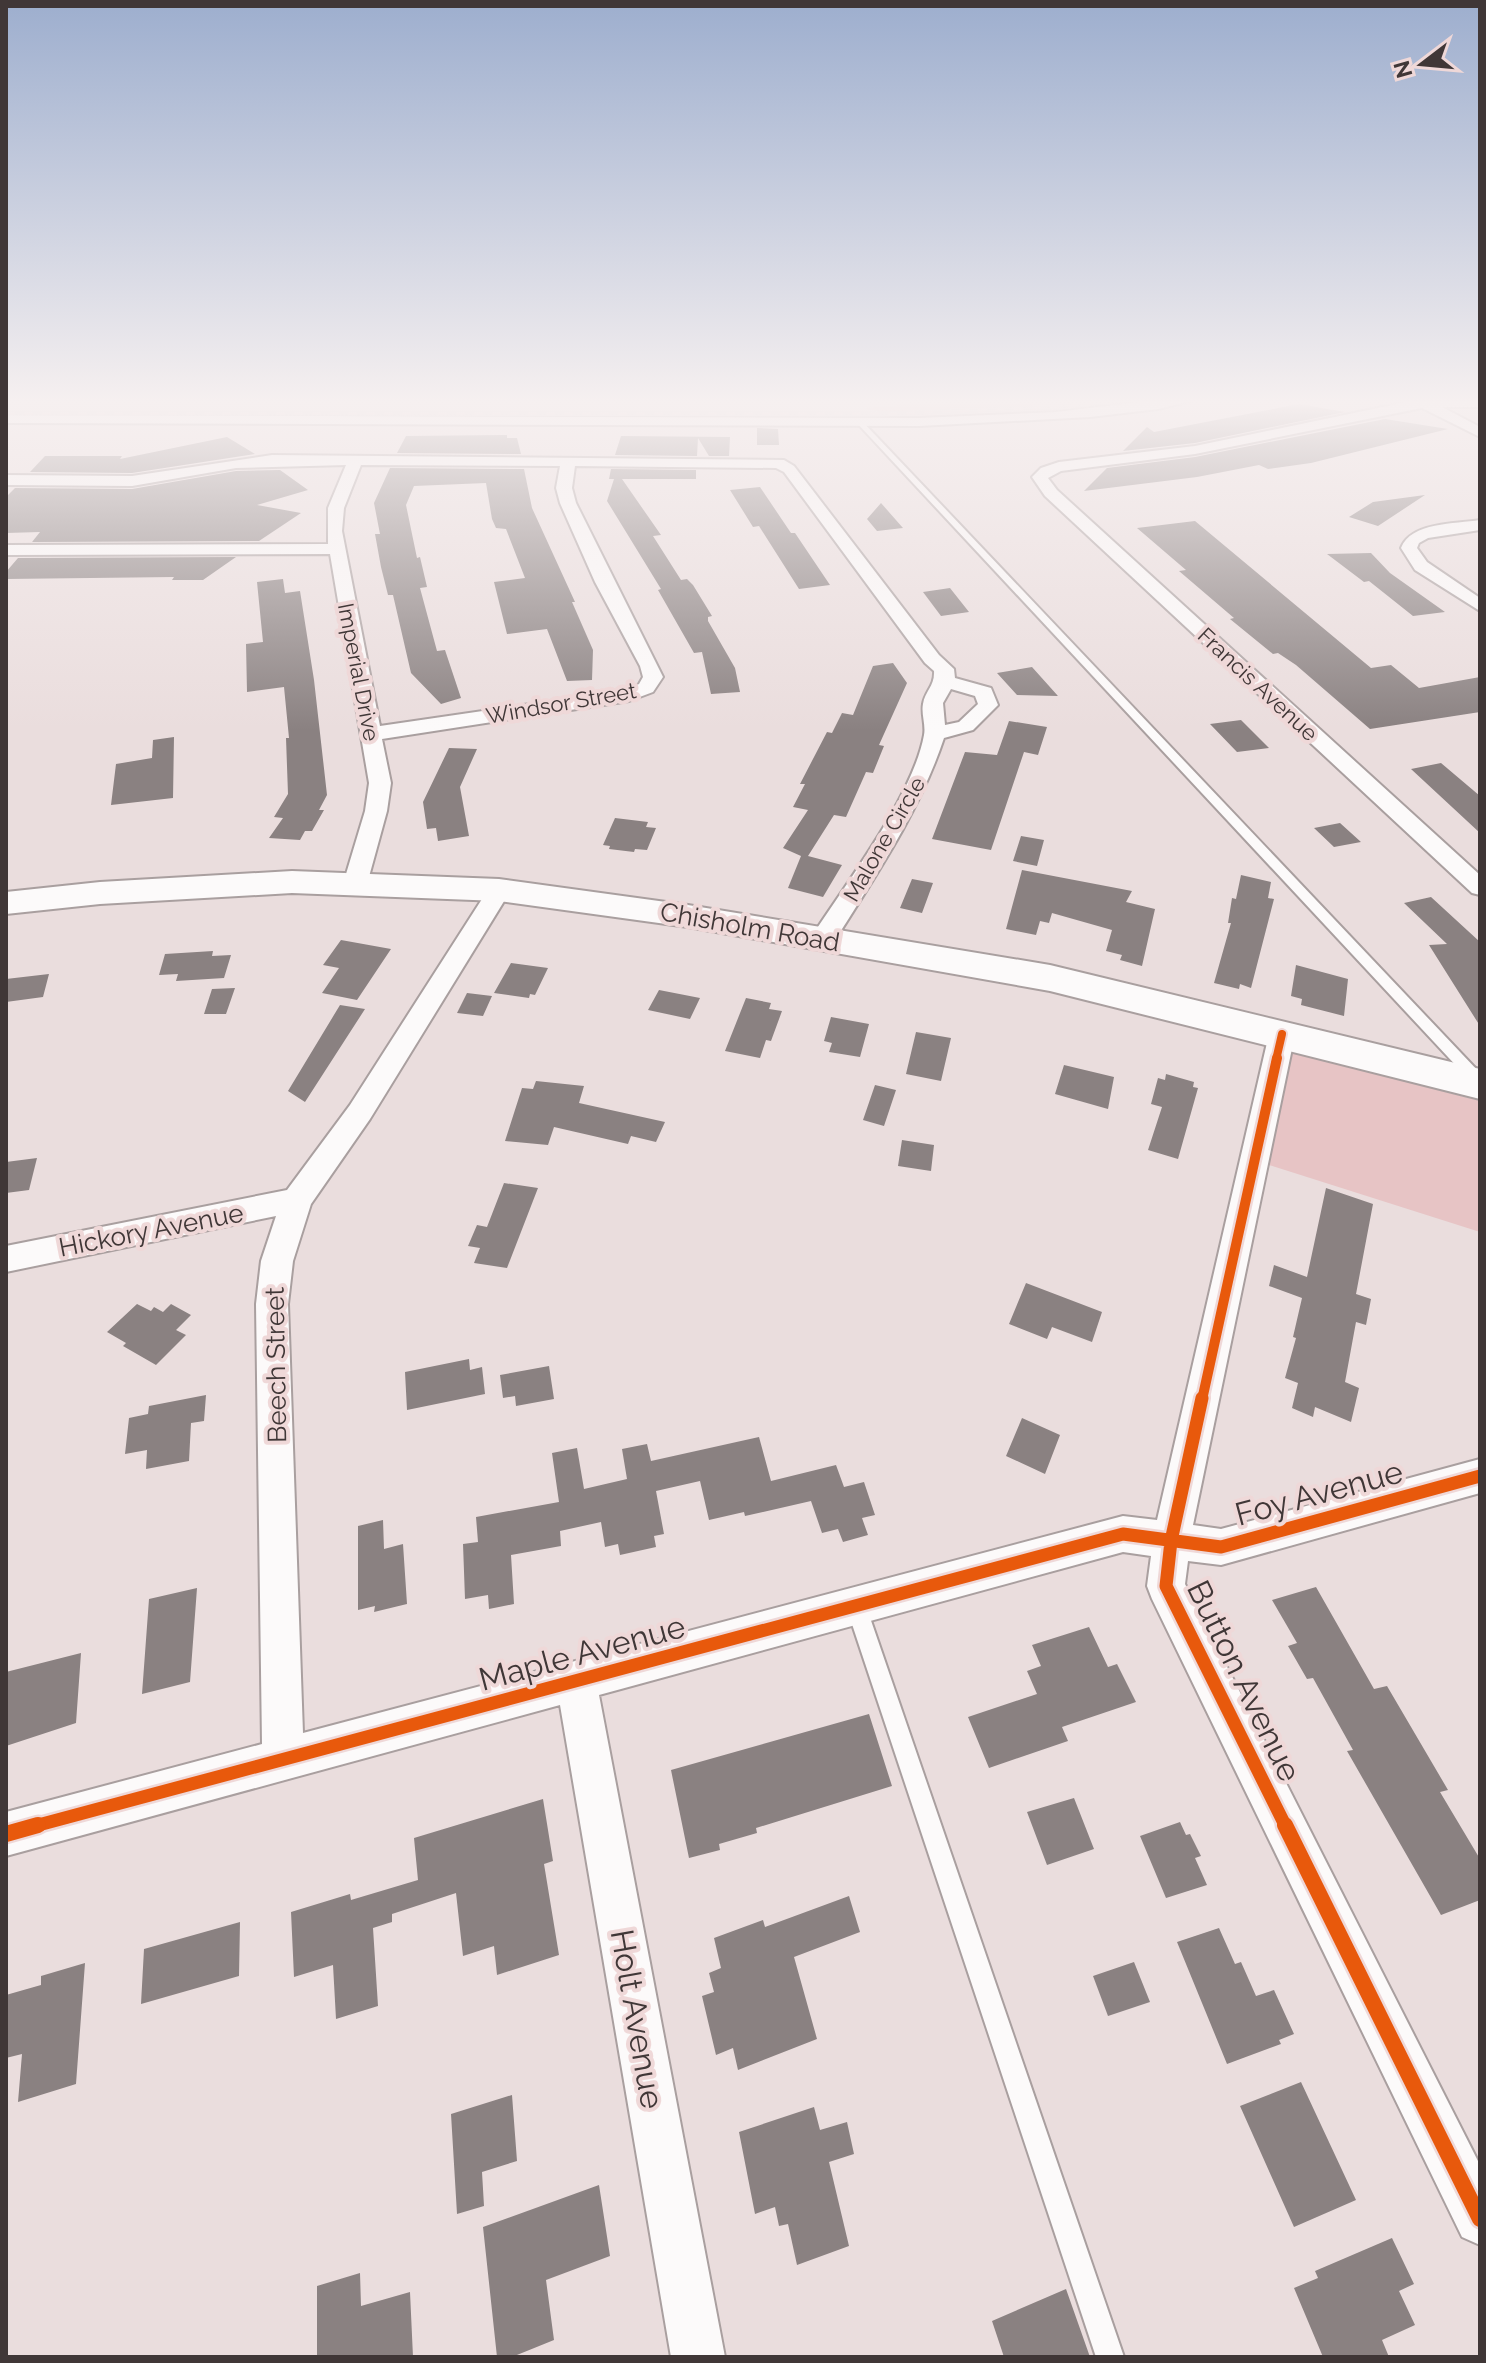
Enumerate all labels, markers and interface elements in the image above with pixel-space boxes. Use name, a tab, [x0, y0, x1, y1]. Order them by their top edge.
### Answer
north arrow	[1382, 24, 1462, 104]
text: N	[1388, 58, 1418, 81]
street label: Imperial Drive	[333, 601, 385, 743]
street label: Francis Avenue	[1193, 622, 1323, 746]
street label: Windsor Street	[484, 677, 639, 729]
street label: Malone Circle	[838, 772, 930, 906]
street label: Chisholm Road	[658, 896, 842, 958]
street label: Hickory Avenue	[56, 1197, 246, 1263]
street label: Beech Street	[260, 1286, 292, 1443]
street label: Foy Avenue	[1231, 1452, 1407, 1533]
street label: Button Avenue	[1180, 1574, 1309, 1787]
street label: Maple Avenue	[475, 1607, 689, 1698]
street label: Holt Avenue	[604, 1926, 671, 2111]

